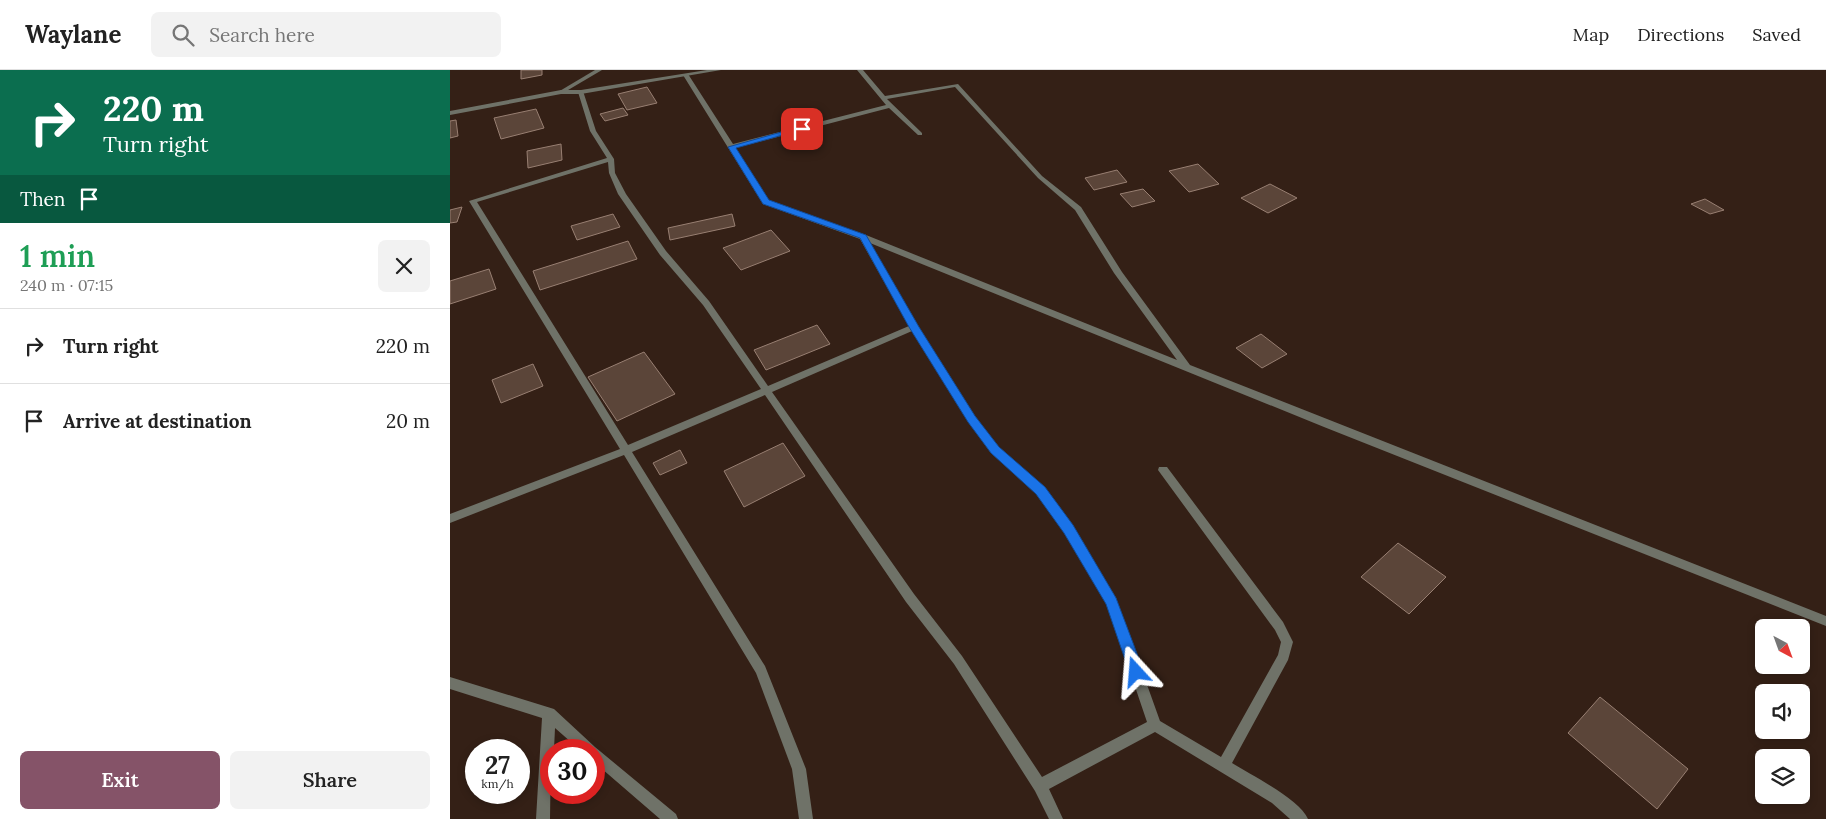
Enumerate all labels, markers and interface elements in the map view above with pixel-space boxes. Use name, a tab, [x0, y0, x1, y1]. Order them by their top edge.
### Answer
search box	[151, 12, 501, 57]
text: Waylane	[25, 19, 121, 50]
icon: search	[169, 21, 197, 49]
text: Search here	[209, 23, 315, 47]
text: Map	[1573, 23, 1609, 46]
text: Directions	[1637, 23, 1724, 46]
text: Saved	[1752, 23, 1801, 46]
text: 220 m	[103, 86, 204, 131]
icon: right	[20, 90, 85, 155]
pin	[781, 108, 823, 150]
icon: arrive	[788, 115, 816, 143]
text: Turn right	[103, 130, 208, 158]
icon: arrive	[75, 185, 103, 213]
text: Then	[20, 187, 65, 211]
text: 1 min	[20, 237, 95, 275]
button: close	[378, 240, 430, 292]
text: 240 m · 07:15	[20, 275, 113, 295]
icon: right	[20, 332, 48, 360]
text: Turn right	[63, 334, 159, 358]
text: 220 m	[376, 334, 430, 358]
icon: arrive	[20, 407, 48, 435]
text: Arrive at destination	[63, 409, 252, 433]
text: 20 m	[386, 409, 430, 433]
north arrow	[1755, 619, 1810, 674]
map controls	[1755, 619, 1810, 804]
position arrow	[1109, 645, 1161, 697]
button: sound	[1755, 684, 1810, 739]
speed limit sign: 30	[540, 739, 605, 804]
text: 27	[485, 749, 510, 781]
button: layers	[1755, 749, 1810, 804]
button: Exit	[20, 751, 220, 809]
button: Share	[230, 751, 430, 809]
text: km/h	[481, 776, 514, 791]

